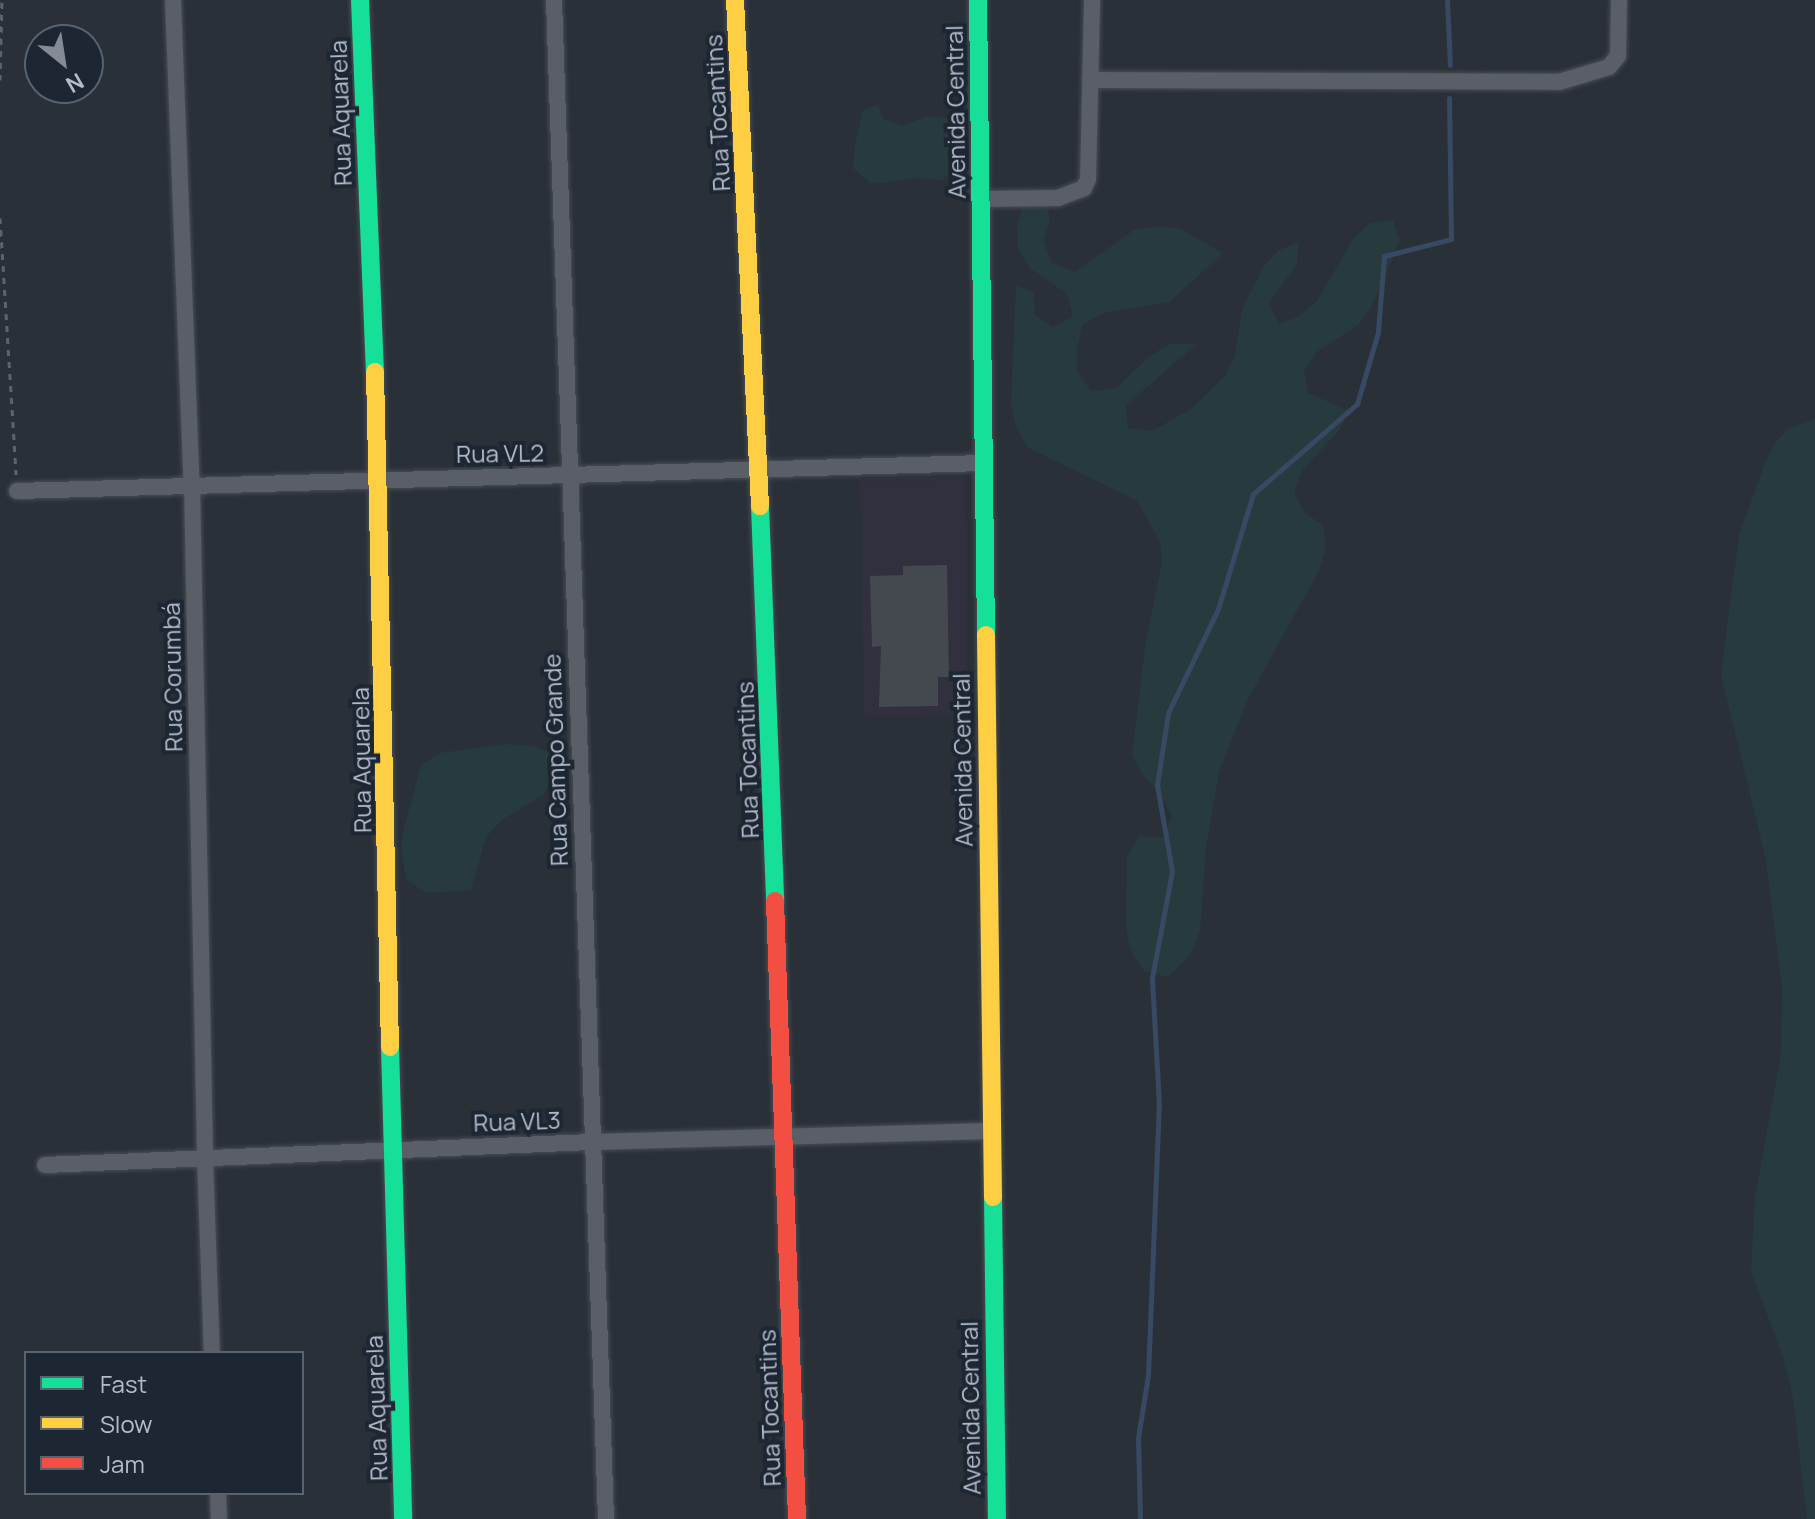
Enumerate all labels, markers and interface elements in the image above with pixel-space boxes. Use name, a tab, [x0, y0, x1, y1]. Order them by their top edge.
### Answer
north arrow	[24, 24, 104, 104]
street label: Avenida Central	[939, 25, 971, 199]
street label: Rua Tocantins	[699, 34, 735, 192]
street label: Rua Aquarela	[323, 40, 357, 186]
text: N	[61, 66, 89, 100]
street label: Rua VL2	[456, 438, 544, 468]
street label: Rua Corumbá	[156, 602, 188, 752]
street label: Rua Campo Grande	[537, 653, 573, 867]
street label: Avenida Central	[946, 673, 978, 847]
street label: Rua Tocantins	[730, 681, 764, 839]
street label: Rua Aquarela	[345, 687, 377, 833]
street label: Rua VL3	[473, 1105, 561, 1137]
street label: Avenida Central	[954, 1321, 986, 1495]
street label: Rua Tocantins	[752, 1329, 786, 1487]
street label: Rua Aquarela	[359, 1335, 393, 1481]
legend	[24, 1351, 304, 1495]
text: Fast	[100, 1367, 147, 1400]
text: Slow	[100, 1407, 153, 1440]
text: Jam	[100, 1447, 145, 1480]

